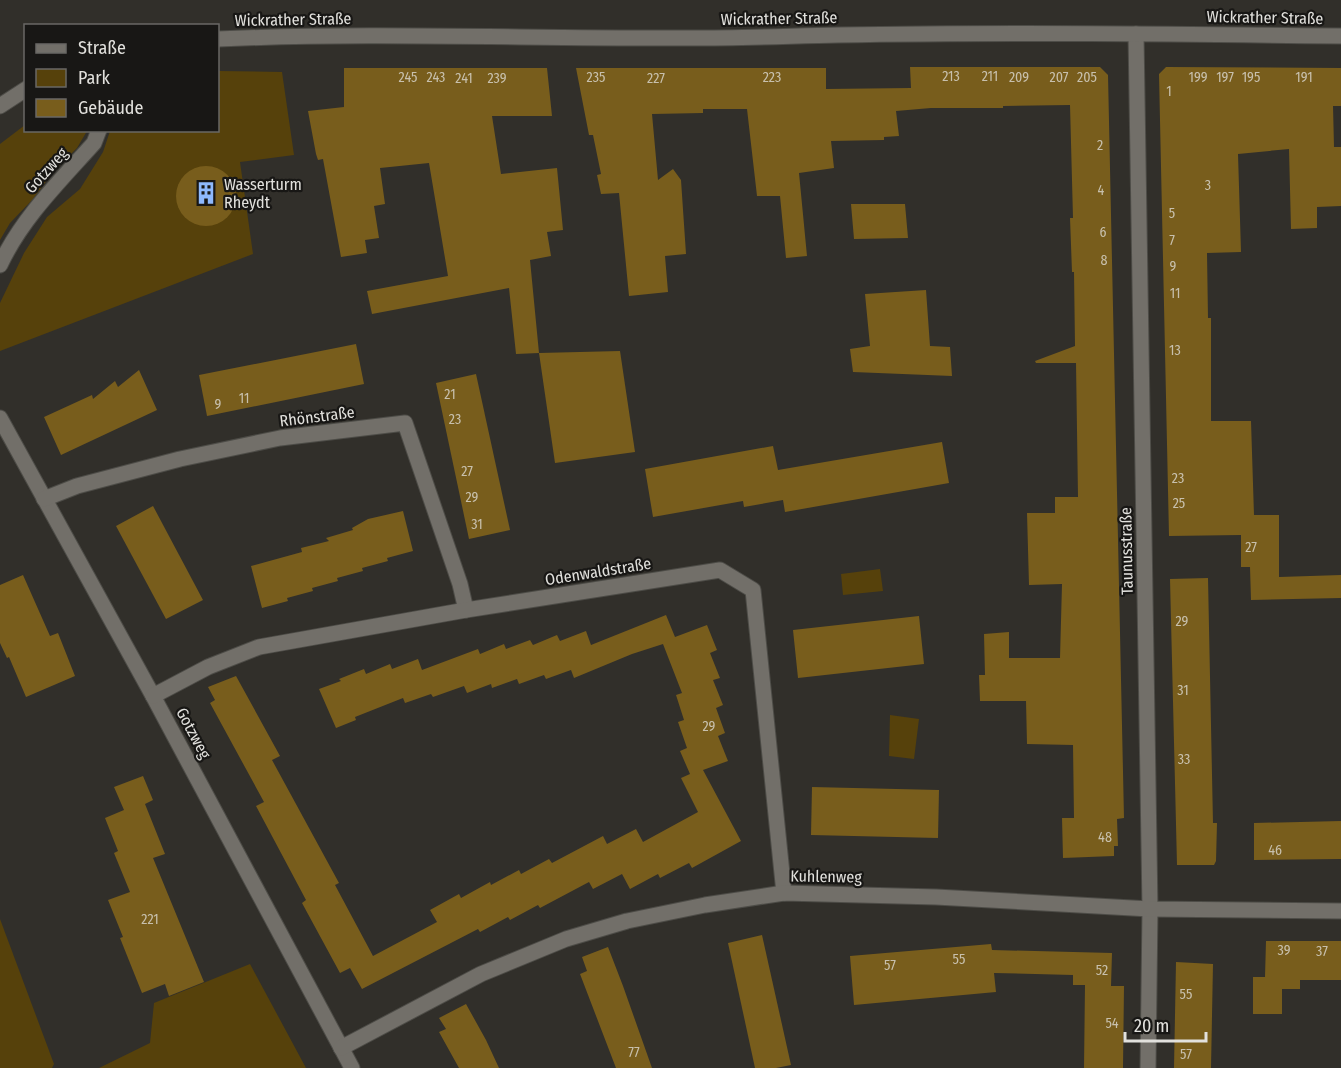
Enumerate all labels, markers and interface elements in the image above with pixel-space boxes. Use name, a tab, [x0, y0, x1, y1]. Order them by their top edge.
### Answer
street label: Wickrather Straße	[1206, 7, 1324, 28]
street label: Wickrather Straße	[720, 8, 838, 29]
street label: Wickrather Straße	[234, 9, 352, 30]
legend	[24, 24, 219, 132]
text: Straße	[78, 37, 126, 59]
text: Park	[78, 67, 111, 89]
house number: 213	[942, 68, 960, 85]
house number: 211	[982, 68, 998, 85]
house number: 245	[399, 69, 417, 86]
house number: 243	[427, 69, 445, 86]
house number: 235	[587, 69, 605, 86]
house number: 223	[763, 69, 781, 86]
house number: 209	[1009, 69, 1029, 86]
house number: 207	[1050, 69, 1069, 86]
house number: 205	[1077, 69, 1097, 86]
house number: 199	[1188, 69, 1208, 86]
house number: 197	[1216, 69, 1234, 86]
house number: 195	[1242, 69, 1260, 86]
house number: 191	[1295, 69, 1313, 86]
house number: 241	[455, 70, 473, 87]
house number: 239	[487, 70, 507, 87]
house number: 227	[647, 70, 665, 87]
house number: 1	[1166, 83, 1172, 100]
text: Gebäude	[78, 97, 144, 119]
house number: 2	[1097, 137, 1103, 154]
street label: Gotzweg	[21, 143, 72, 197]
place label: Wasserturm Rheydt	[224, 175, 302, 212]
house number: 3	[1205, 177, 1211, 194]
building icon: Wasserturm Rheydt	[193, 180, 219, 206]
house number: 4	[1098, 182, 1105, 199]
house number: 5	[1169, 205, 1175, 222]
house number: 6	[1100, 224, 1107, 241]
house number: 7	[1169, 232, 1175, 249]
house number: 8	[1101, 252, 1108, 269]
house number: 9	[1170, 258, 1177, 275]
house number: 11	[1170, 285, 1180, 302]
house number: 13	[1169, 342, 1181, 359]
house number: 21	[444, 386, 456, 403]
house number: 11	[239, 390, 249, 407]
house number: 9	[215, 396, 222, 413]
street label: Rhönstraße	[278, 402, 356, 431]
house number: 23	[449, 411, 461, 428]
house number: 27	[461, 463, 473, 480]
house number: 23	[1172, 470, 1184, 487]
house number: 29	[466, 489, 479, 506]
house number: 25	[1173, 495, 1185, 512]
street label: Taunusstraße	[1116, 507, 1137, 595]
house number: 31	[471, 516, 483, 533]
house number: 27	[1245, 539, 1257, 556]
street label: Odenwaldstraße	[544, 554, 653, 589]
house number: 29	[1176, 613, 1189, 630]
house number: 31	[1177, 682, 1189, 699]
street label: Gotzweg	[172, 704, 215, 762]
house number: 29	[703, 718, 716, 735]
house number: 33	[1178, 751, 1190, 768]
house number: 48	[1098, 829, 1112, 846]
house number: 46	[1268, 842, 1282, 859]
street label: Kuhlenweg	[790, 866, 862, 887]
house number: 221	[141, 911, 159, 928]
house number: 39	[1278, 942, 1291, 959]
house number: 37	[1316, 943, 1328, 960]
house number: 55	[953, 951, 965, 968]
house number: 57	[884, 957, 896, 974]
house number: 52	[1096, 962, 1108, 979]
house number: 55	[1180, 986, 1192, 1003]
scale bar	[1125, 1005, 1206, 1043]
house number: 54	[1105, 1015, 1119, 1032]
text: 20 m	[1134, 1015, 1169, 1037]
house number: 77	[628, 1044, 640, 1061]
house number: 57	[1180, 1046, 1192, 1063]

